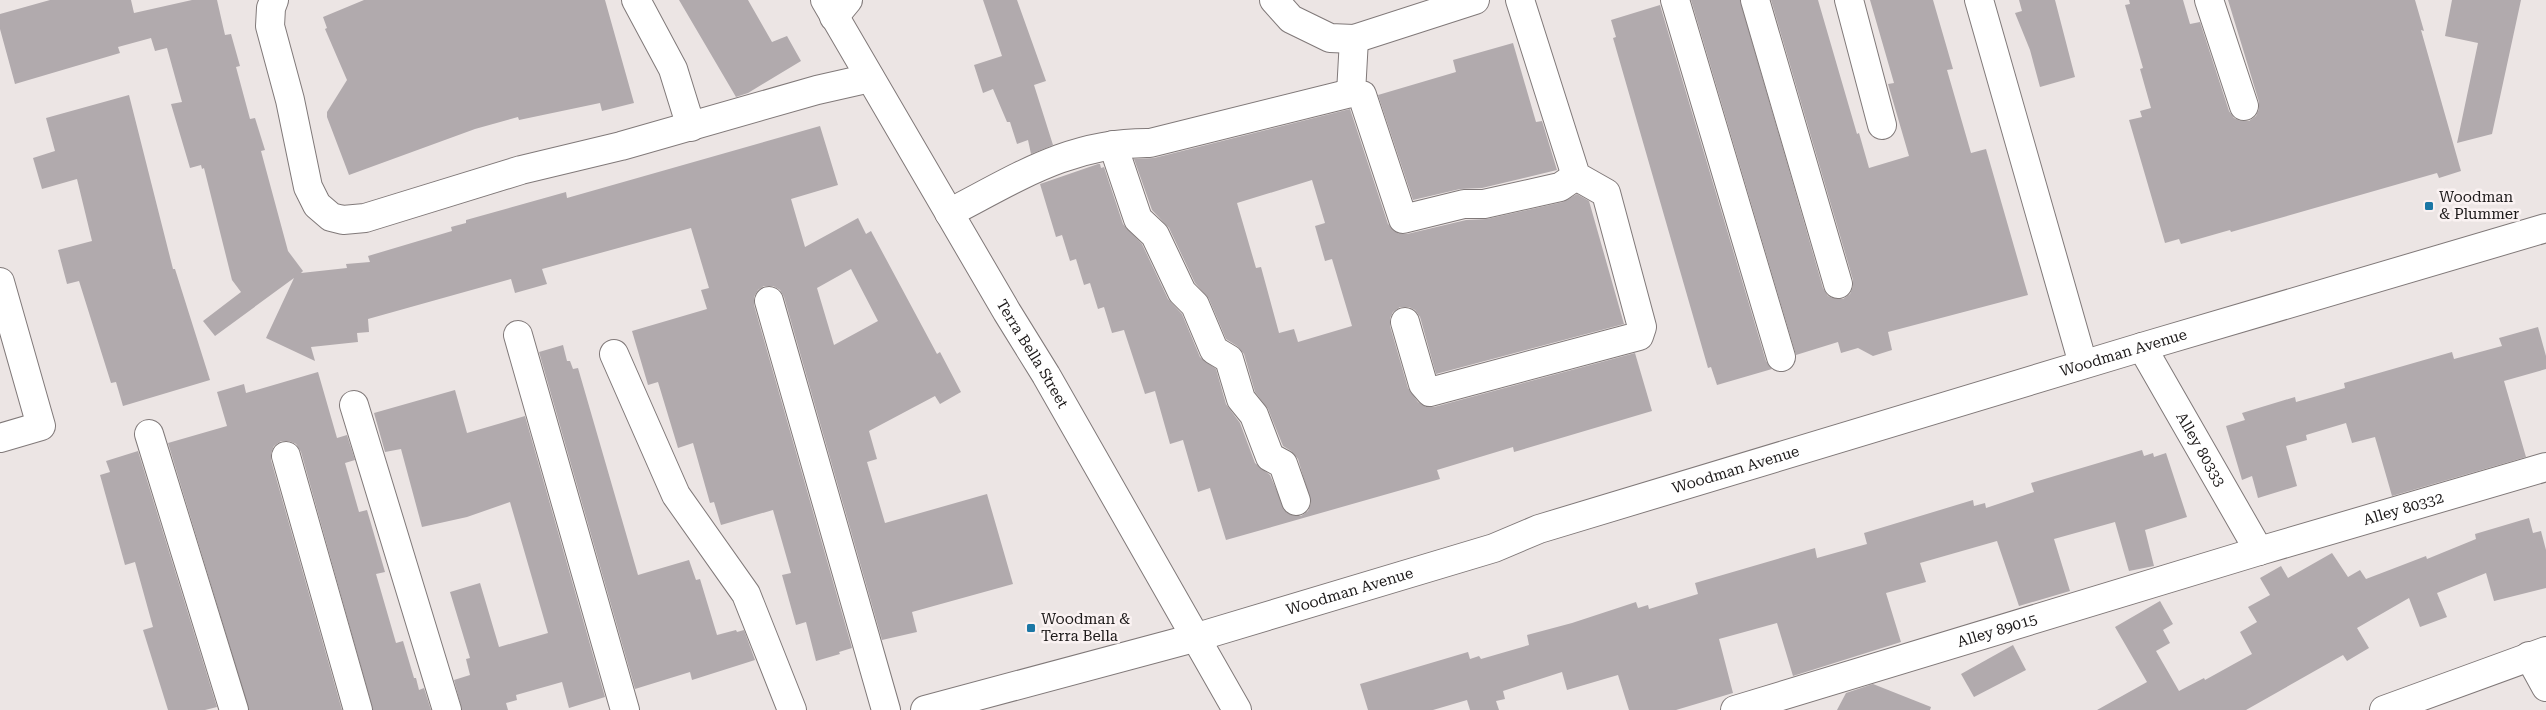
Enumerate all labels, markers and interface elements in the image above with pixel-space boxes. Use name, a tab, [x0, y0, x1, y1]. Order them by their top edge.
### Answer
place label: Woodman & Plummer	[2439, 188, 2519, 223]
marker: Woodman & Plummer	[2423, 200, 2435, 212]
street label: Terra Bella Street	[993, 296, 1072, 412]
street label: Woodman Avenue	[2058, 325, 2189, 380]
street label: Alley 80333	[2172, 409, 2229, 490]
street label: Woodman Avenue	[1670, 442, 1801, 497]
street label: Alley 80332	[2361, 488, 2446, 529]
street label: Woodman Avenue	[1284, 564, 1415, 619]
place label: Woodman & Terra Bella	[1041, 610, 1130, 645]
street label: Alley 89015	[1955, 610, 2039, 651]
marker: Woodman & Terra Bella	[1025, 622, 1037, 634]

